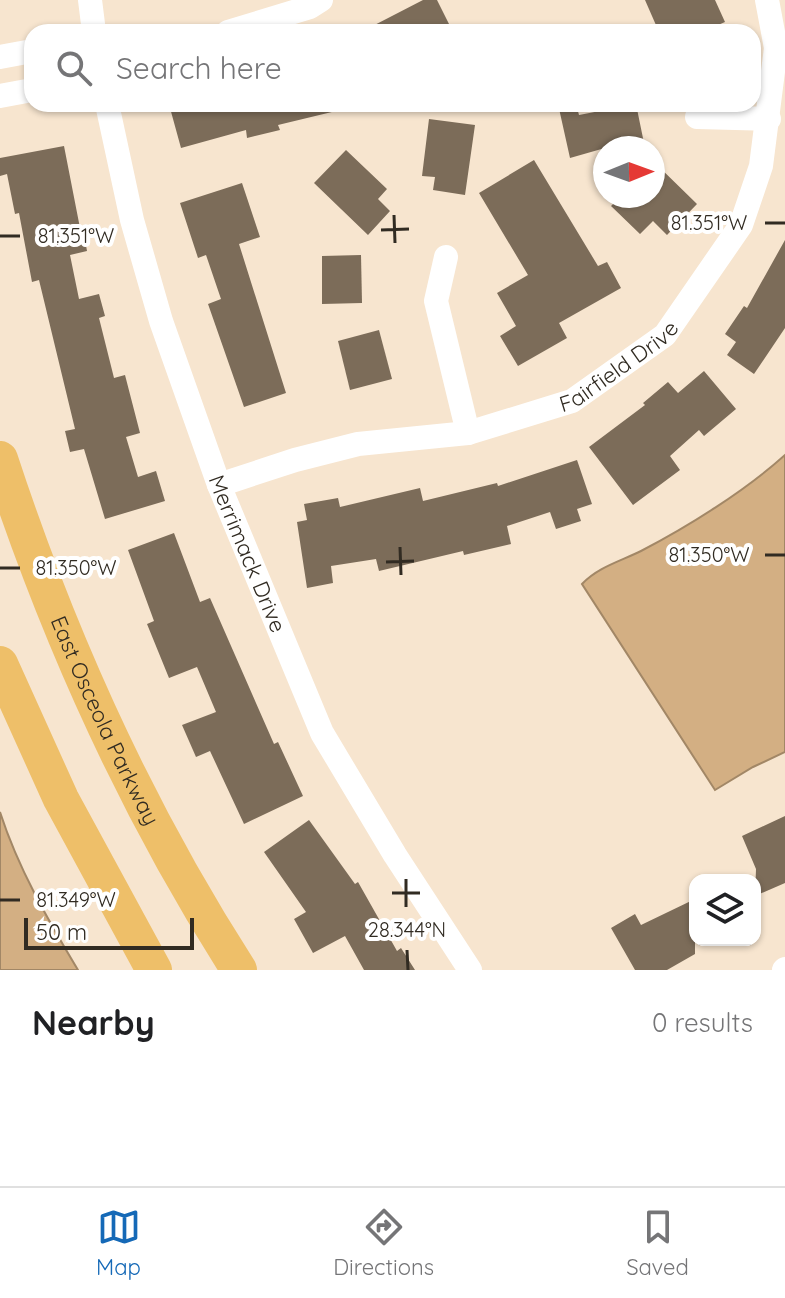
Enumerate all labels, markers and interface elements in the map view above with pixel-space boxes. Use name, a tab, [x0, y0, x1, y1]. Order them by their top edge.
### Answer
search box	[24, 24, 761, 112]
icon: search	[52, 46, 96, 90]
text: Search here	[116, 49, 282, 87]
north arrow	[593, 136, 665, 208]
text: 81.351°W	[671, 210, 747, 235]
text: 81.351°W	[38, 223, 114, 248]
street label: Fairfield Drive	[556, 316, 684, 418]
street label: Merrimack Drive	[203, 471, 293, 637]
text: 81.350°W	[668, 542, 750, 567]
text: 81.350°W	[35, 555, 117, 580]
street label: East Osceola Parkway	[45, 612, 166, 830]
map controls	[689, 874, 761, 946]
button: layers	[689, 874, 761, 946]
text: 81.349°W	[36, 887, 116, 912]
scale bar	[24, 914, 194, 950]
text: 28.344°N	[368, 917, 446, 942]
text: 50 m	[36, 918, 87, 946]
text: Nearby	[32, 1001, 155, 1044]
text: 0 results	[652, 1006, 753, 1039]
tab: Map	[96, 1205, 141, 1281]
tab: Directions	[333, 1205, 434, 1281]
tab: Saved	[626, 1205, 689, 1281]

